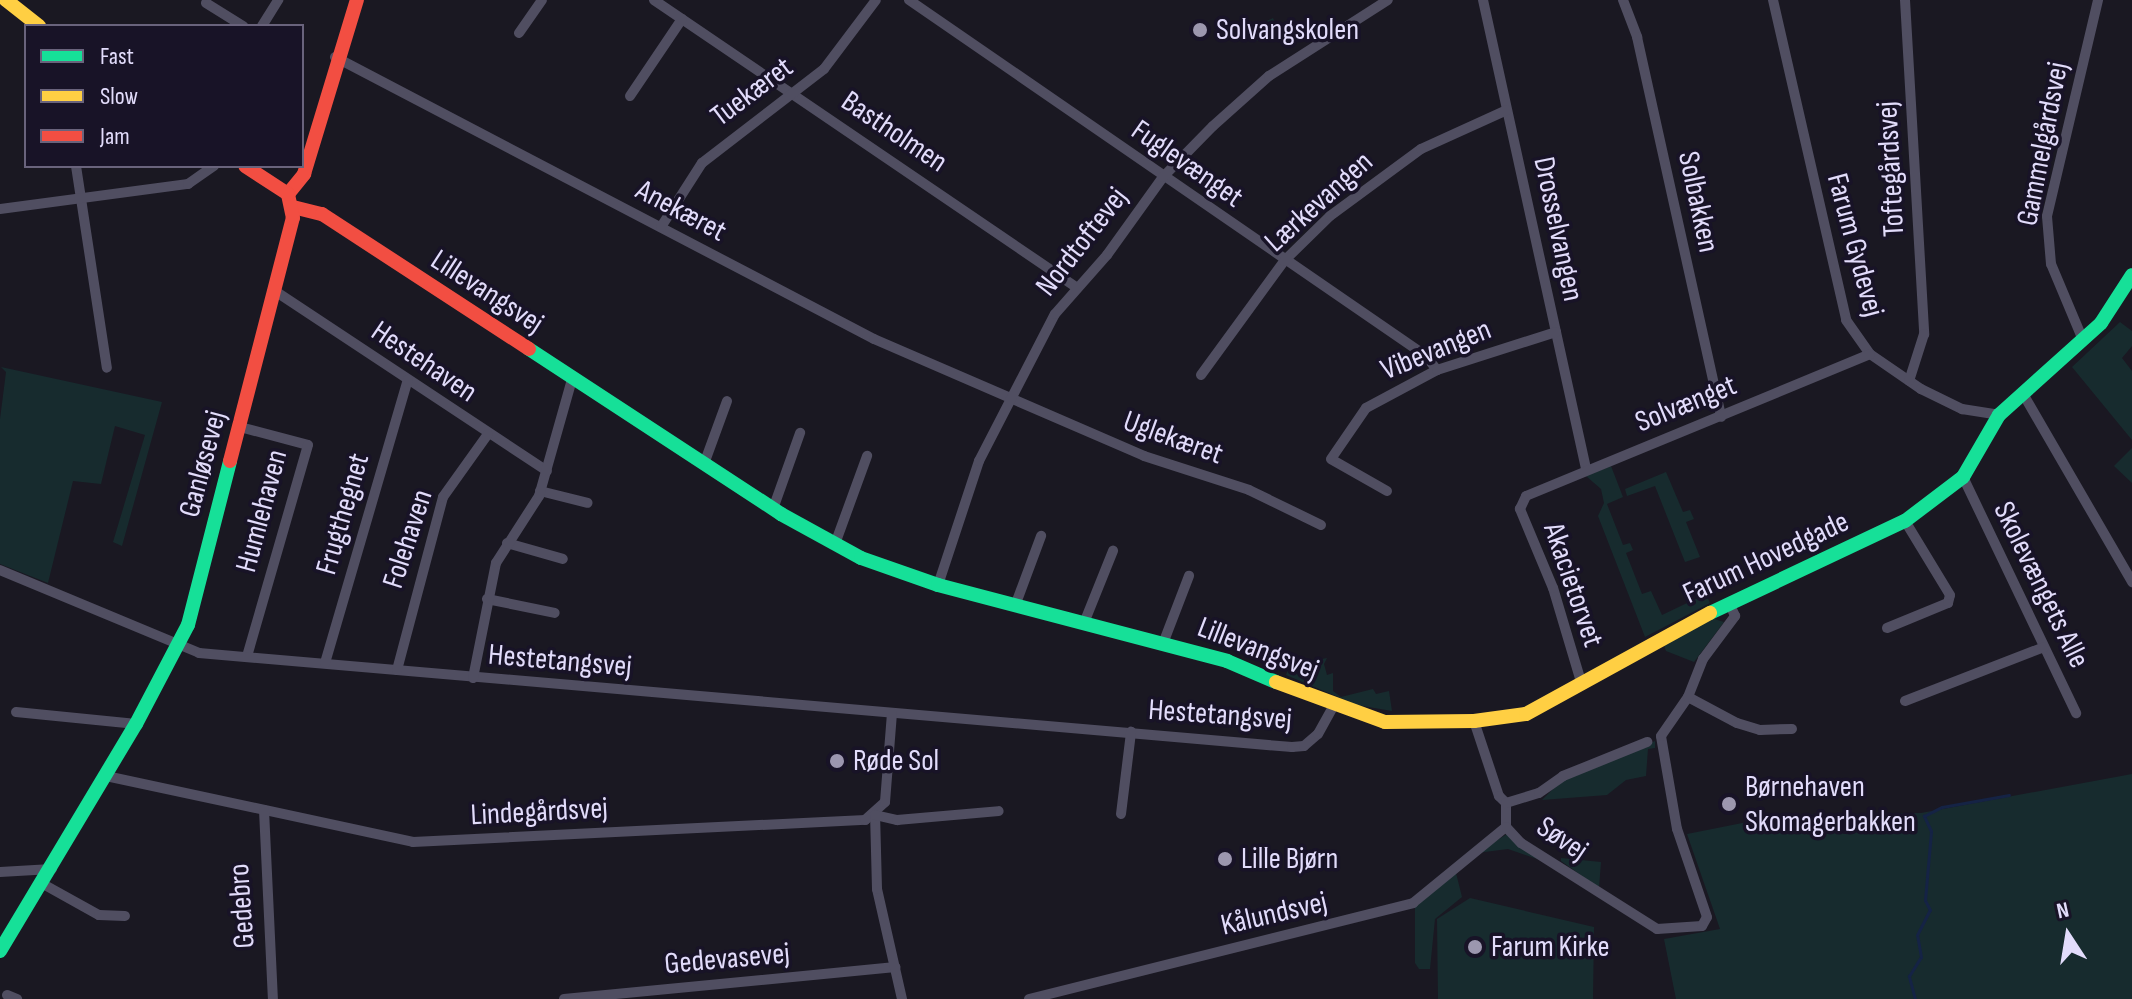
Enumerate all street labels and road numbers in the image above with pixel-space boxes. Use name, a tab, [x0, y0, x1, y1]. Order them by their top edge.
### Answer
street label: Tuekæret	[704, 50, 800, 134]
street label: Gammelgårdsvej	[2010, 59, 2076, 229]
street label: Bastholmen	[834, 84, 954, 180]
street label: Toftegårdsvej	[1869, 100, 1913, 238]
street label: Fuglevænget	[1124, 112, 1250, 216]
street label: Lærkevangen	[1258, 144, 1380, 260]
street label: Solbakken	[1670, 148, 1726, 256]
street label: Drosselvangen	[1525, 154, 1591, 304]
street label: Farum Gydevej	[1819, 170, 1891, 320]
street label: Anekæret	[630, 172, 732, 250]
street label: Nordtoftevej	[1028, 181, 1136, 303]
street label: Lillevangsvej	[424, 242, 550, 342]
street label: Vibevangen	[1376, 312, 1496, 388]
street label: Hestehaven	[364, 314, 484, 410]
street label: Solvænget	[1630, 367, 1742, 441]
street label: Uglekæret	[1118, 403, 1228, 473]
street label: Ganløsevej	[172, 407, 234, 521]
street label: Humlehaven	[228, 446, 296, 576]
street label: Frugthegnet	[309, 449, 377, 579]
street label: Folehaven	[375, 485, 441, 593]
street label: Skolevængets Alle	[1985, 496, 2097, 674]
street label: Farum Hovedgade	[1677, 504, 1855, 612]
street label: Akacietorvet	[1535, 518, 1611, 652]
street label: Lillevangsvej	[1192, 609, 1324, 689]
street label: Hestetangsvej	[487, 637, 633, 685]
street label: Hestetangsvej	[1147, 692, 1293, 738]
street label: Lindegårdsvej	[469, 790, 609, 834]
street label: Søvej	[1530, 809, 1594, 869]
street label: Gedebro	[221, 863, 263, 949]
street label: Kålundsvej	[1217, 884, 1331, 944]
street label: Gedevasevej	[663, 936, 791, 982]

